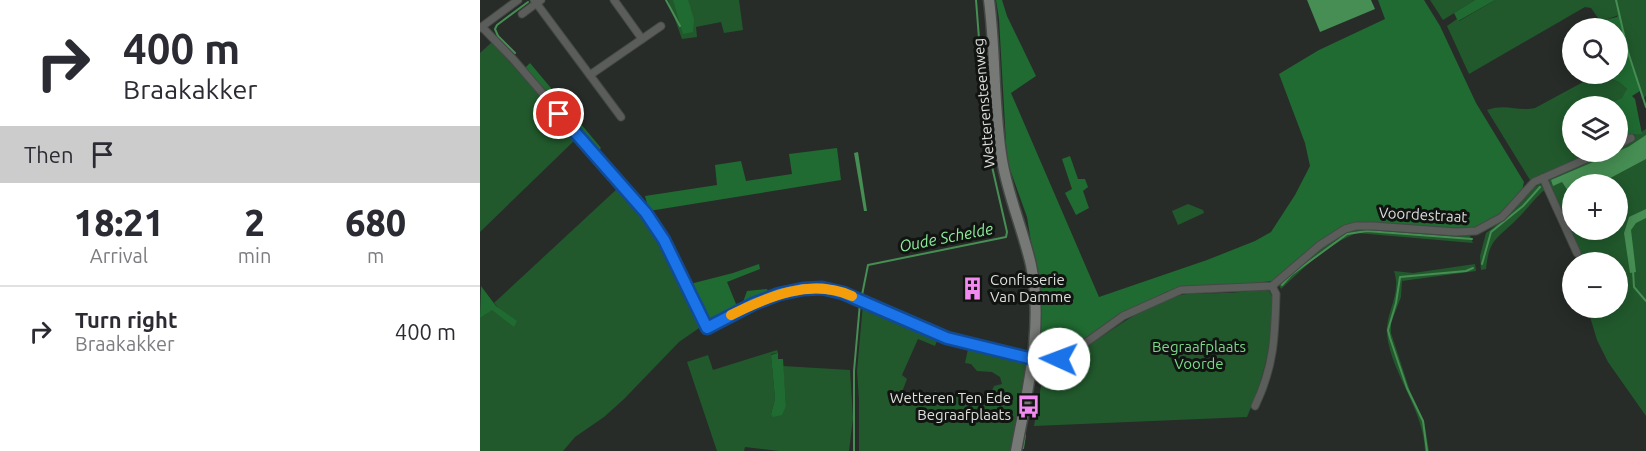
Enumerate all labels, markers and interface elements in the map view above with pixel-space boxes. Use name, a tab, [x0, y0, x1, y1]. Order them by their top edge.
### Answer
map controls	[1562, 18, 1628, 318]
button: search	[1562, 18, 1628, 84]
icon: right	[24, 24, 102, 102]
text: 400 m	[123, 25, 240, 72]
street label: Wetterensteenweg	[969, 37, 998, 169]
text: Braakakker	[123, 74, 258, 104]
pin	[533, 88, 584, 139]
button: layers	[1562, 96, 1628, 162]
icon: arrive	[542, 97, 575, 130]
icon: arrive	[86, 138, 119, 171]
text: Then	[24, 142, 74, 167]
button: +	[1562, 174, 1628, 240]
text: 18:21	[74, 202, 164, 243]
text: 2	[244, 202, 265, 243]
text: 680	[345, 202, 406, 243]
street label: Voordestraat	[1378, 204, 1468, 225]
water label: Oude Schelde	[898, 219, 994, 255]
text: Arrival	[90, 244, 148, 267]
text: min	[238, 244, 271, 267]
text: m	[367, 244, 384, 267]
button: −	[1562, 252, 1628, 318]
place label: Confisserie Van Damme	[990, 271, 1071, 305]
building icon: Confisserie Van Damme	[959, 276, 985, 302]
text: Turn right	[75, 307, 177, 332]
icon: right	[24, 315, 57, 348]
text: 400 m	[395, 319, 456, 344]
position arrow	[1027, 327, 1091, 391]
text: Braakakker	[75, 332, 175, 355]
park label: Begraafplaats Voorde	[1152, 338, 1246, 372]
place label: Wetteren Ten Ede Begraafplaats	[890, 389, 1011, 423]
bus stop icon: Wetteren Ten Ede Begraafplaats	[1016, 394, 1042, 420]

